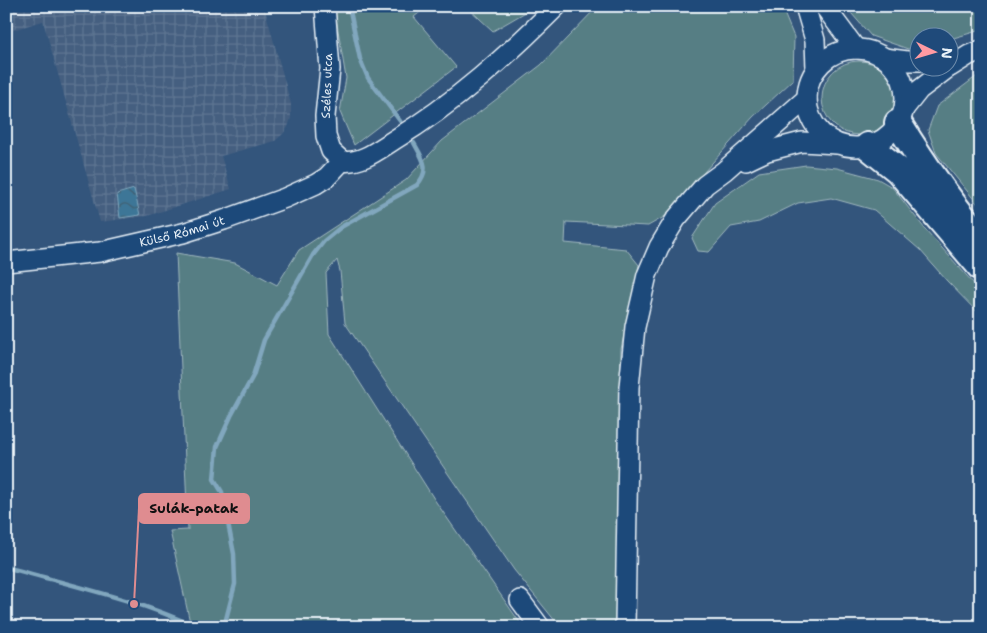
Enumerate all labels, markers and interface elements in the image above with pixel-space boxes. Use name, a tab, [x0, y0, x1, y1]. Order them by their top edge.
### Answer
north arrow	[910, 28, 960, 78]
text: N	[938, 47, 956, 59]
street label: Széles utca	[318, 53, 336, 119]
street label: Külső Római út	[138, 212, 227, 251]
callout: Sulák-patak	[139, 494, 249, 523]
text: Sulák-patak	[149, 499, 239, 517]

